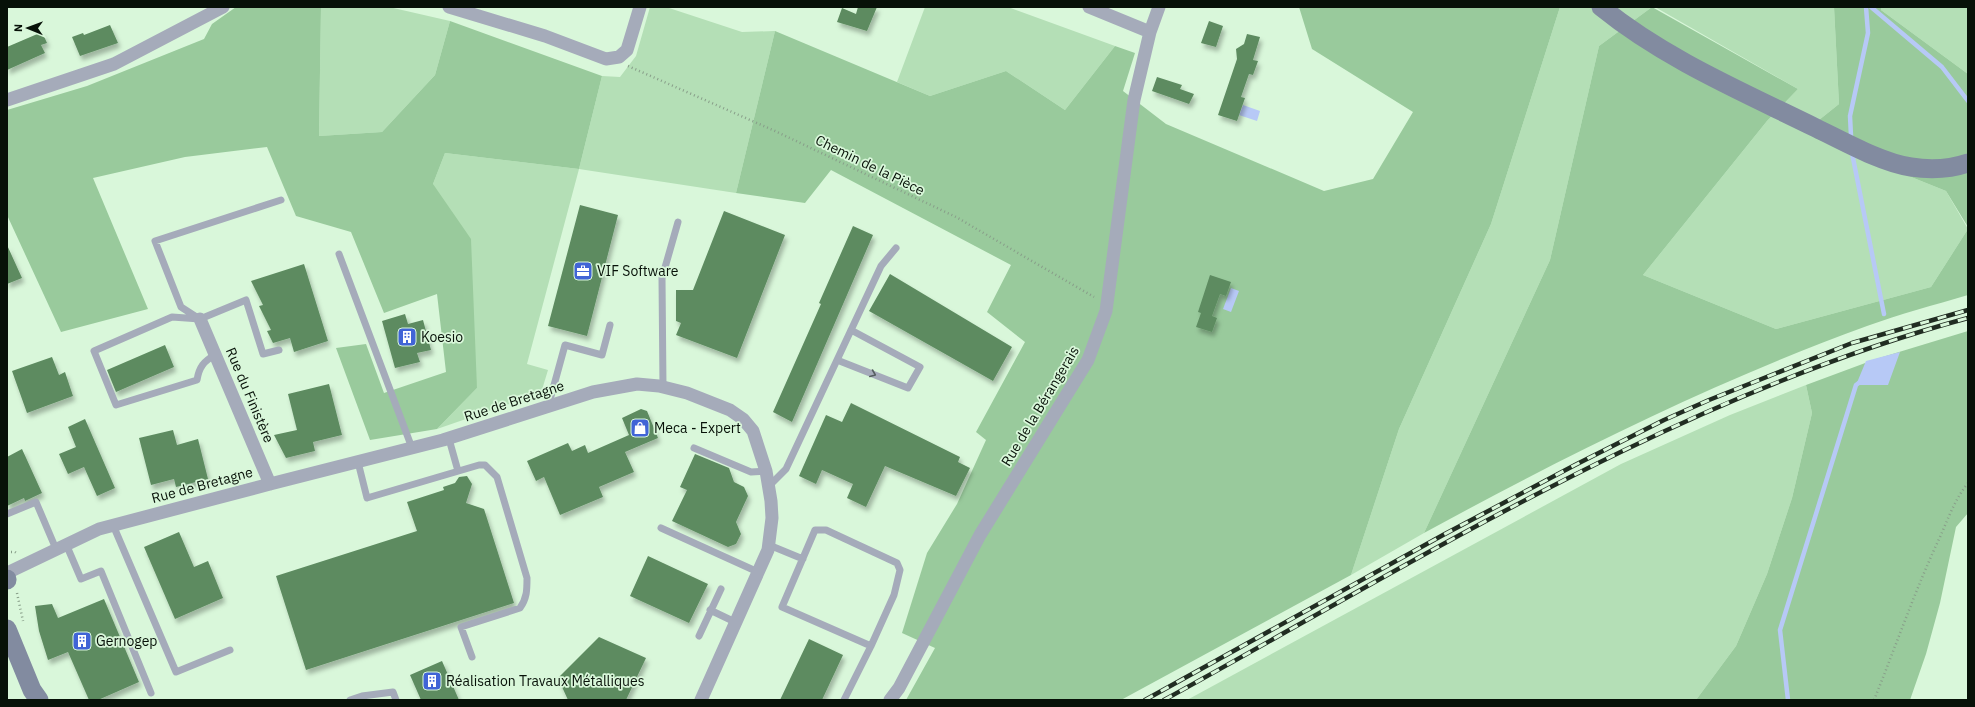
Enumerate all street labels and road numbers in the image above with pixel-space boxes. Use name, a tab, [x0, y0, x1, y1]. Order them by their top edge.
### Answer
street label: Chemin de la Pièce	[812, 131, 928, 199]
street label: Rue de la Bérangerais	[997, 343, 1083, 469]
street label: Rue du Finistère	[222, 345, 278, 446]
street label: Rue de Bretagne	[462, 376, 567, 426]
street label: Rue de Bretagne	[149, 463, 255, 507]

